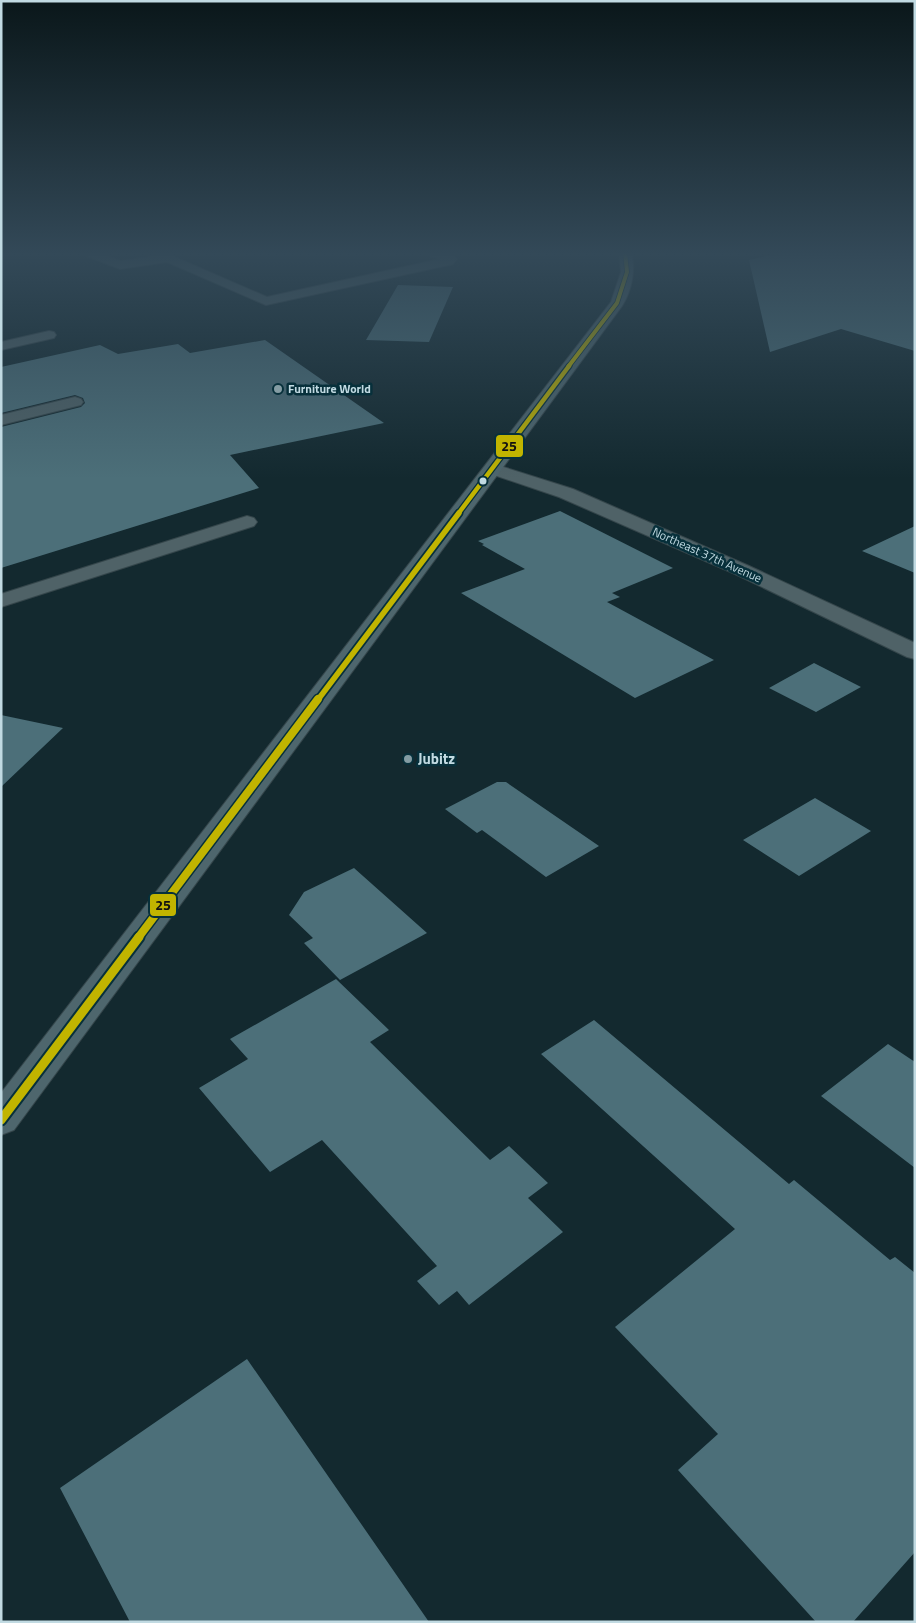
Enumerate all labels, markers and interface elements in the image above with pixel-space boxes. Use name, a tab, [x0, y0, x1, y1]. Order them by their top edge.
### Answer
place label: Furniture World	[288, 379, 371, 398]
marker: Furniture World	[272, 383, 284, 395]
line badge: 25	[495, 434, 524, 458]
text: 25	[501, 435, 517, 456]
unlabelled marker	[478, 476, 488, 486]
street label: Northeast 37th Avenue	[649, 522, 765, 587]
place label: Jubitz	[418, 747, 455, 770]
marker: Jubitz	[402, 753, 414, 765]
line badge: 25	[149, 893, 177, 917]
text: 25	[155, 894, 171, 915]

